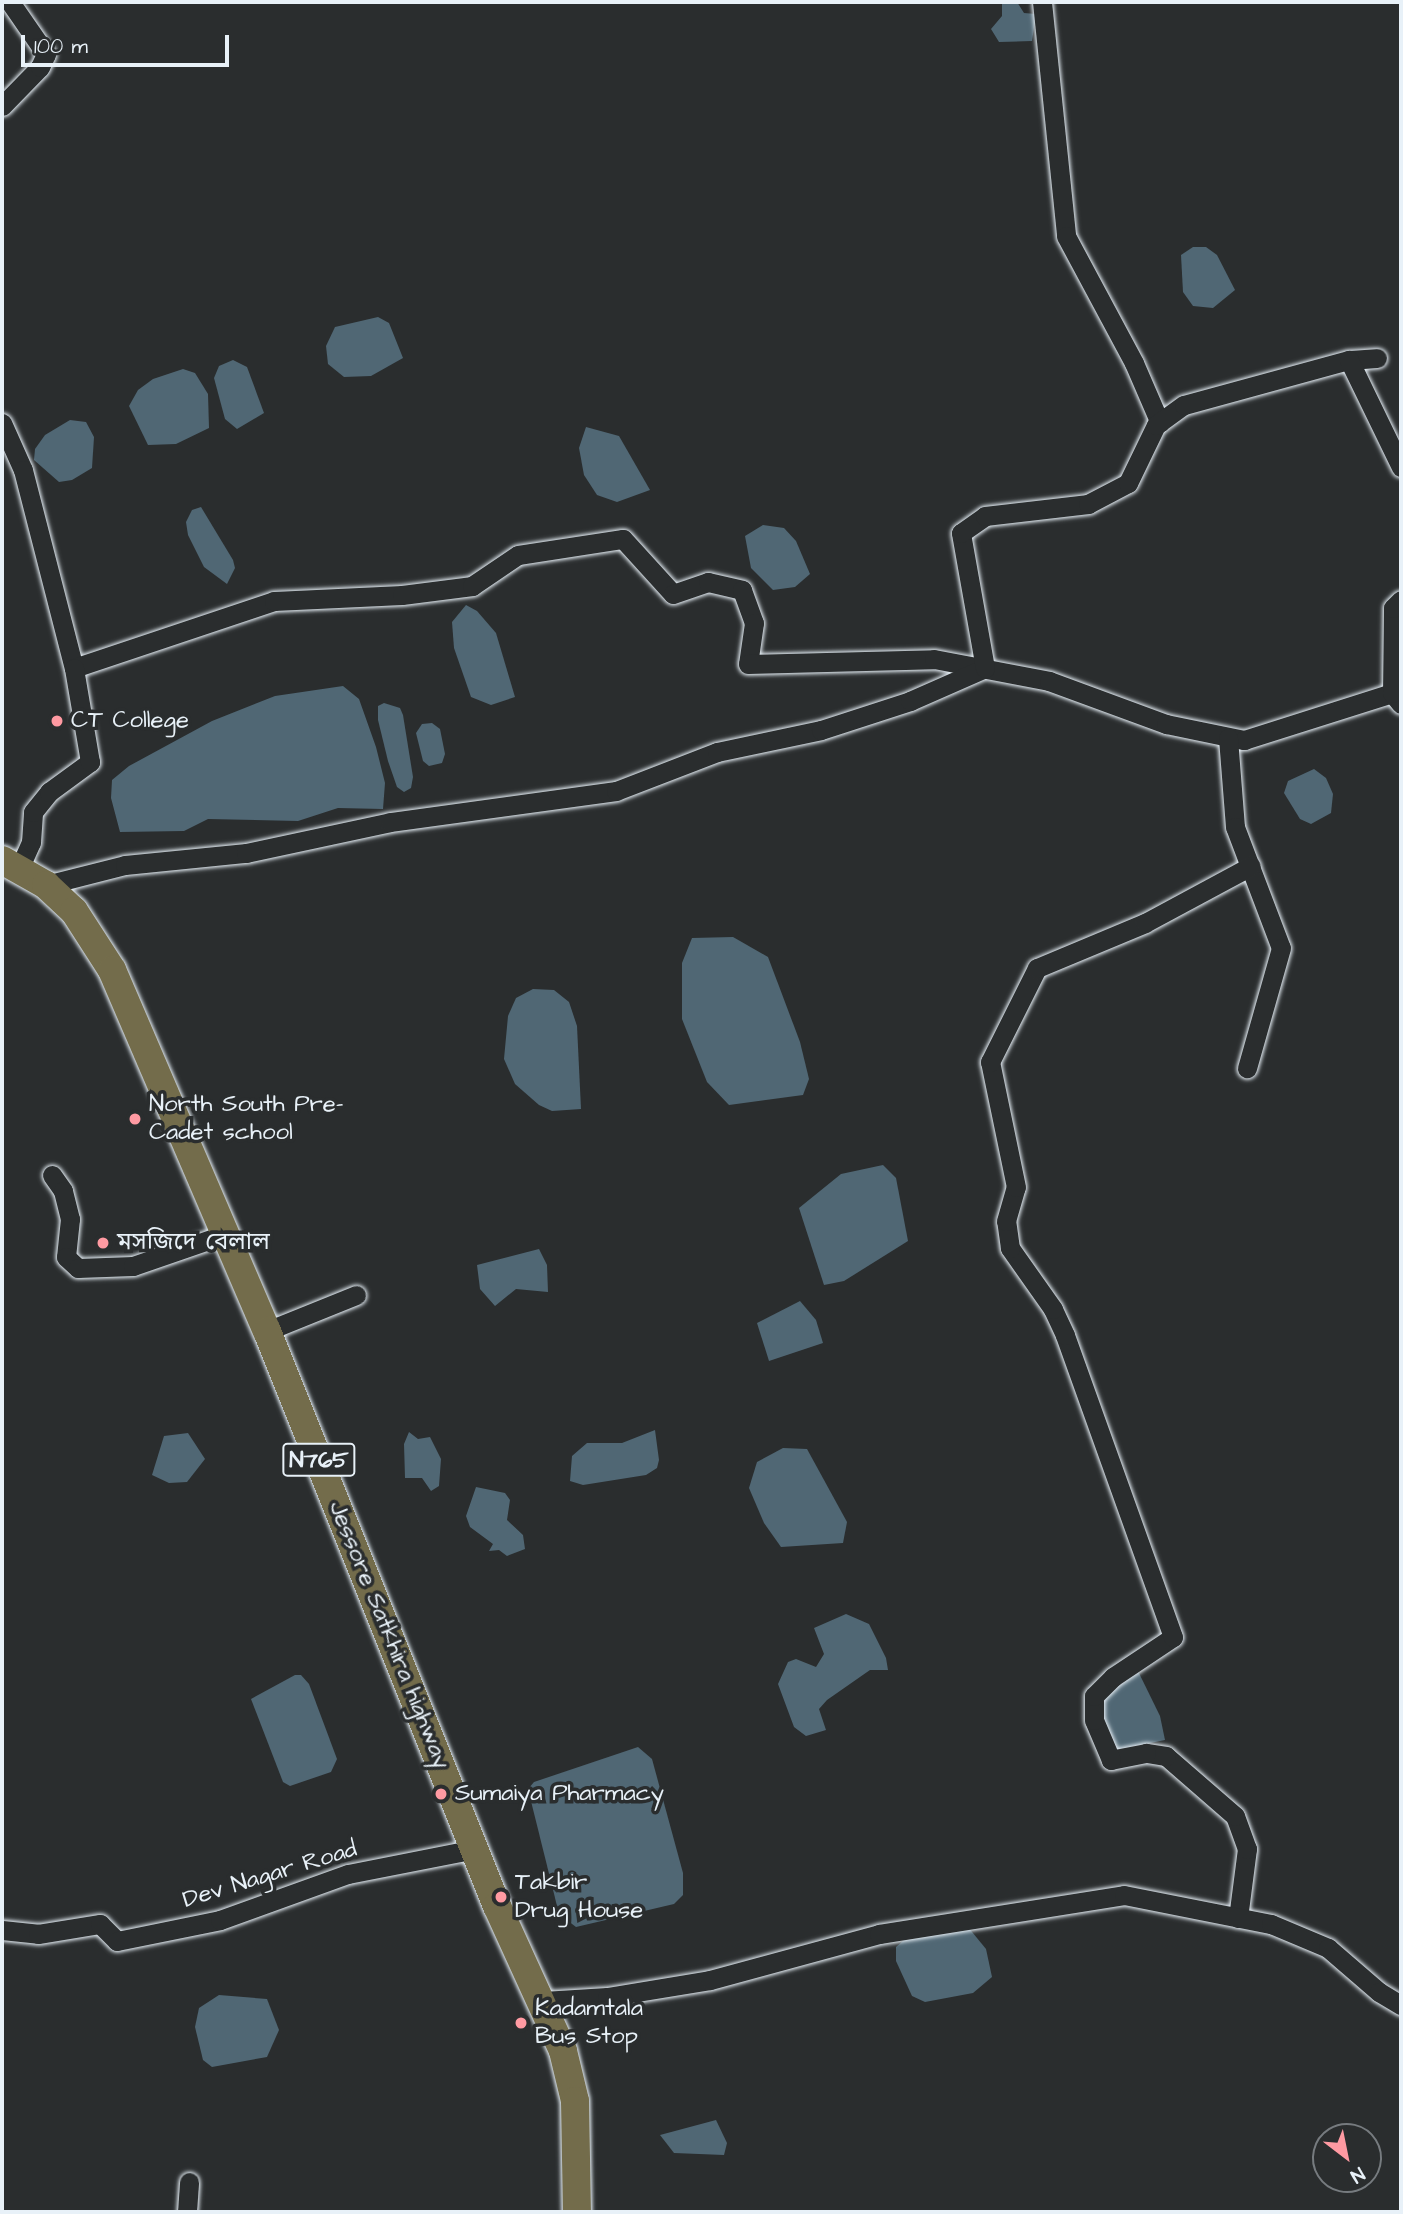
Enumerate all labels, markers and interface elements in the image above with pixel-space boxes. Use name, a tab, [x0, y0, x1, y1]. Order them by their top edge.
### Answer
scale bar	[24, 21, 233, 65]
text: 100 m	[34, 32, 88, 61]
place label: CT College	[71, 707, 189, 735]
marker: CT College	[49, 713, 65, 729]
place label: North South Pre- Cadet school	[149, 1091, 343, 1147]
marker: North South Pre- Cadet school	[127, 1111, 143, 1127]
place label: মসজিদে বেলাল	[117, 1229, 270, 1257]
marker: মসজিদে বেলাল	[95, 1235, 111, 1251]
road number: N765	[282, 1441, 356, 1480]
street label: Jessore Satkhira highway	[322, 1497, 456, 1773]
place label: Sumaiya Pharmacy	[455, 1780, 664, 1808]
marker: Sumaiya Pharmacy	[433, 1786, 449, 1802]
street label: Dev Nagar Road	[180, 1835, 360, 1915]
place label: Takbir Drug House	[515, 1869, 643, 1925]
marker: Takbir Drug House	[493, 1889, 509, 1905]
place label: Kadamtala Bus Stop	[535, 1995, 643, 2051]
marker: Kadamtala Bus Stop	[513, 2015, 529, 2031]
north arrow	[1312, 2123, 1382, 2193]
text: N	[1345, 2160, 1370, 2189]

